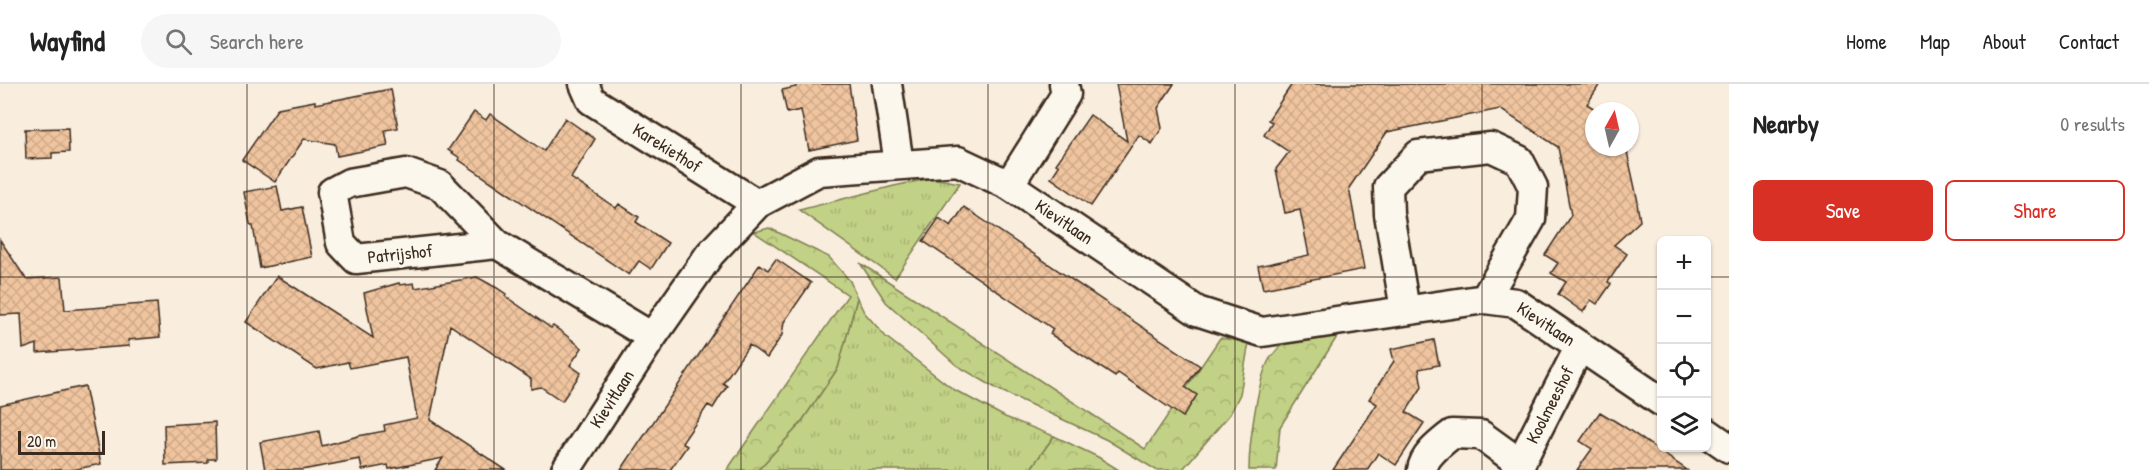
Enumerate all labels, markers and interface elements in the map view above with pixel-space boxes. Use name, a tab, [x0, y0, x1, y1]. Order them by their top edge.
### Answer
search box	[141, 14, 561, 68]
text: Wayfind	[30, 22, 105, 60]
icon: search	[162, 25, 195, 58]
text: Search here	[210, 26, 304, 56]
text: Home	[1846, 27, 1887, 56]
text: Map	[1920, 27, 1950, 56]
text: About	[1983, 27, 2026, 56]
text: Contact	[2059, 27, 2119, 56]
north arrow	[1585, 102, 1639, 156]
text: Nearby	[1753, 106, 1819, 141]
text: 0 results	[2060, 110, 2125, 137]
street label: Karekiethof	[628, 117, 707, 179]
button: Save	[1753, 180, 1933, 241]
button: Share	[1945, 180, 2125, 241]
street label: Kievitlaan	[1030, 193, 1098, 250]
map controls	[1657, 236, 1711, 452]
button: +	[1657, 236, 1711, 290]
street label: Patrijshof	[366, 238, 434, 269]
button: −	[1657, 290, 1711, 344]
street label: Kievitlaan	[1512, 295, 1580, 352]
button: locate	[1657, 344, 1711, 398]
street label: Koolmeeshof	[1519, 361, 1580, 448]
street label: Kievitlaan	[583, 365, 640, 433]
button: layers	[1657, 398, 1711, 452]
scale bar	[18, 428, 105, 456]
text: 20 m	[27, 430, 56, 452]

